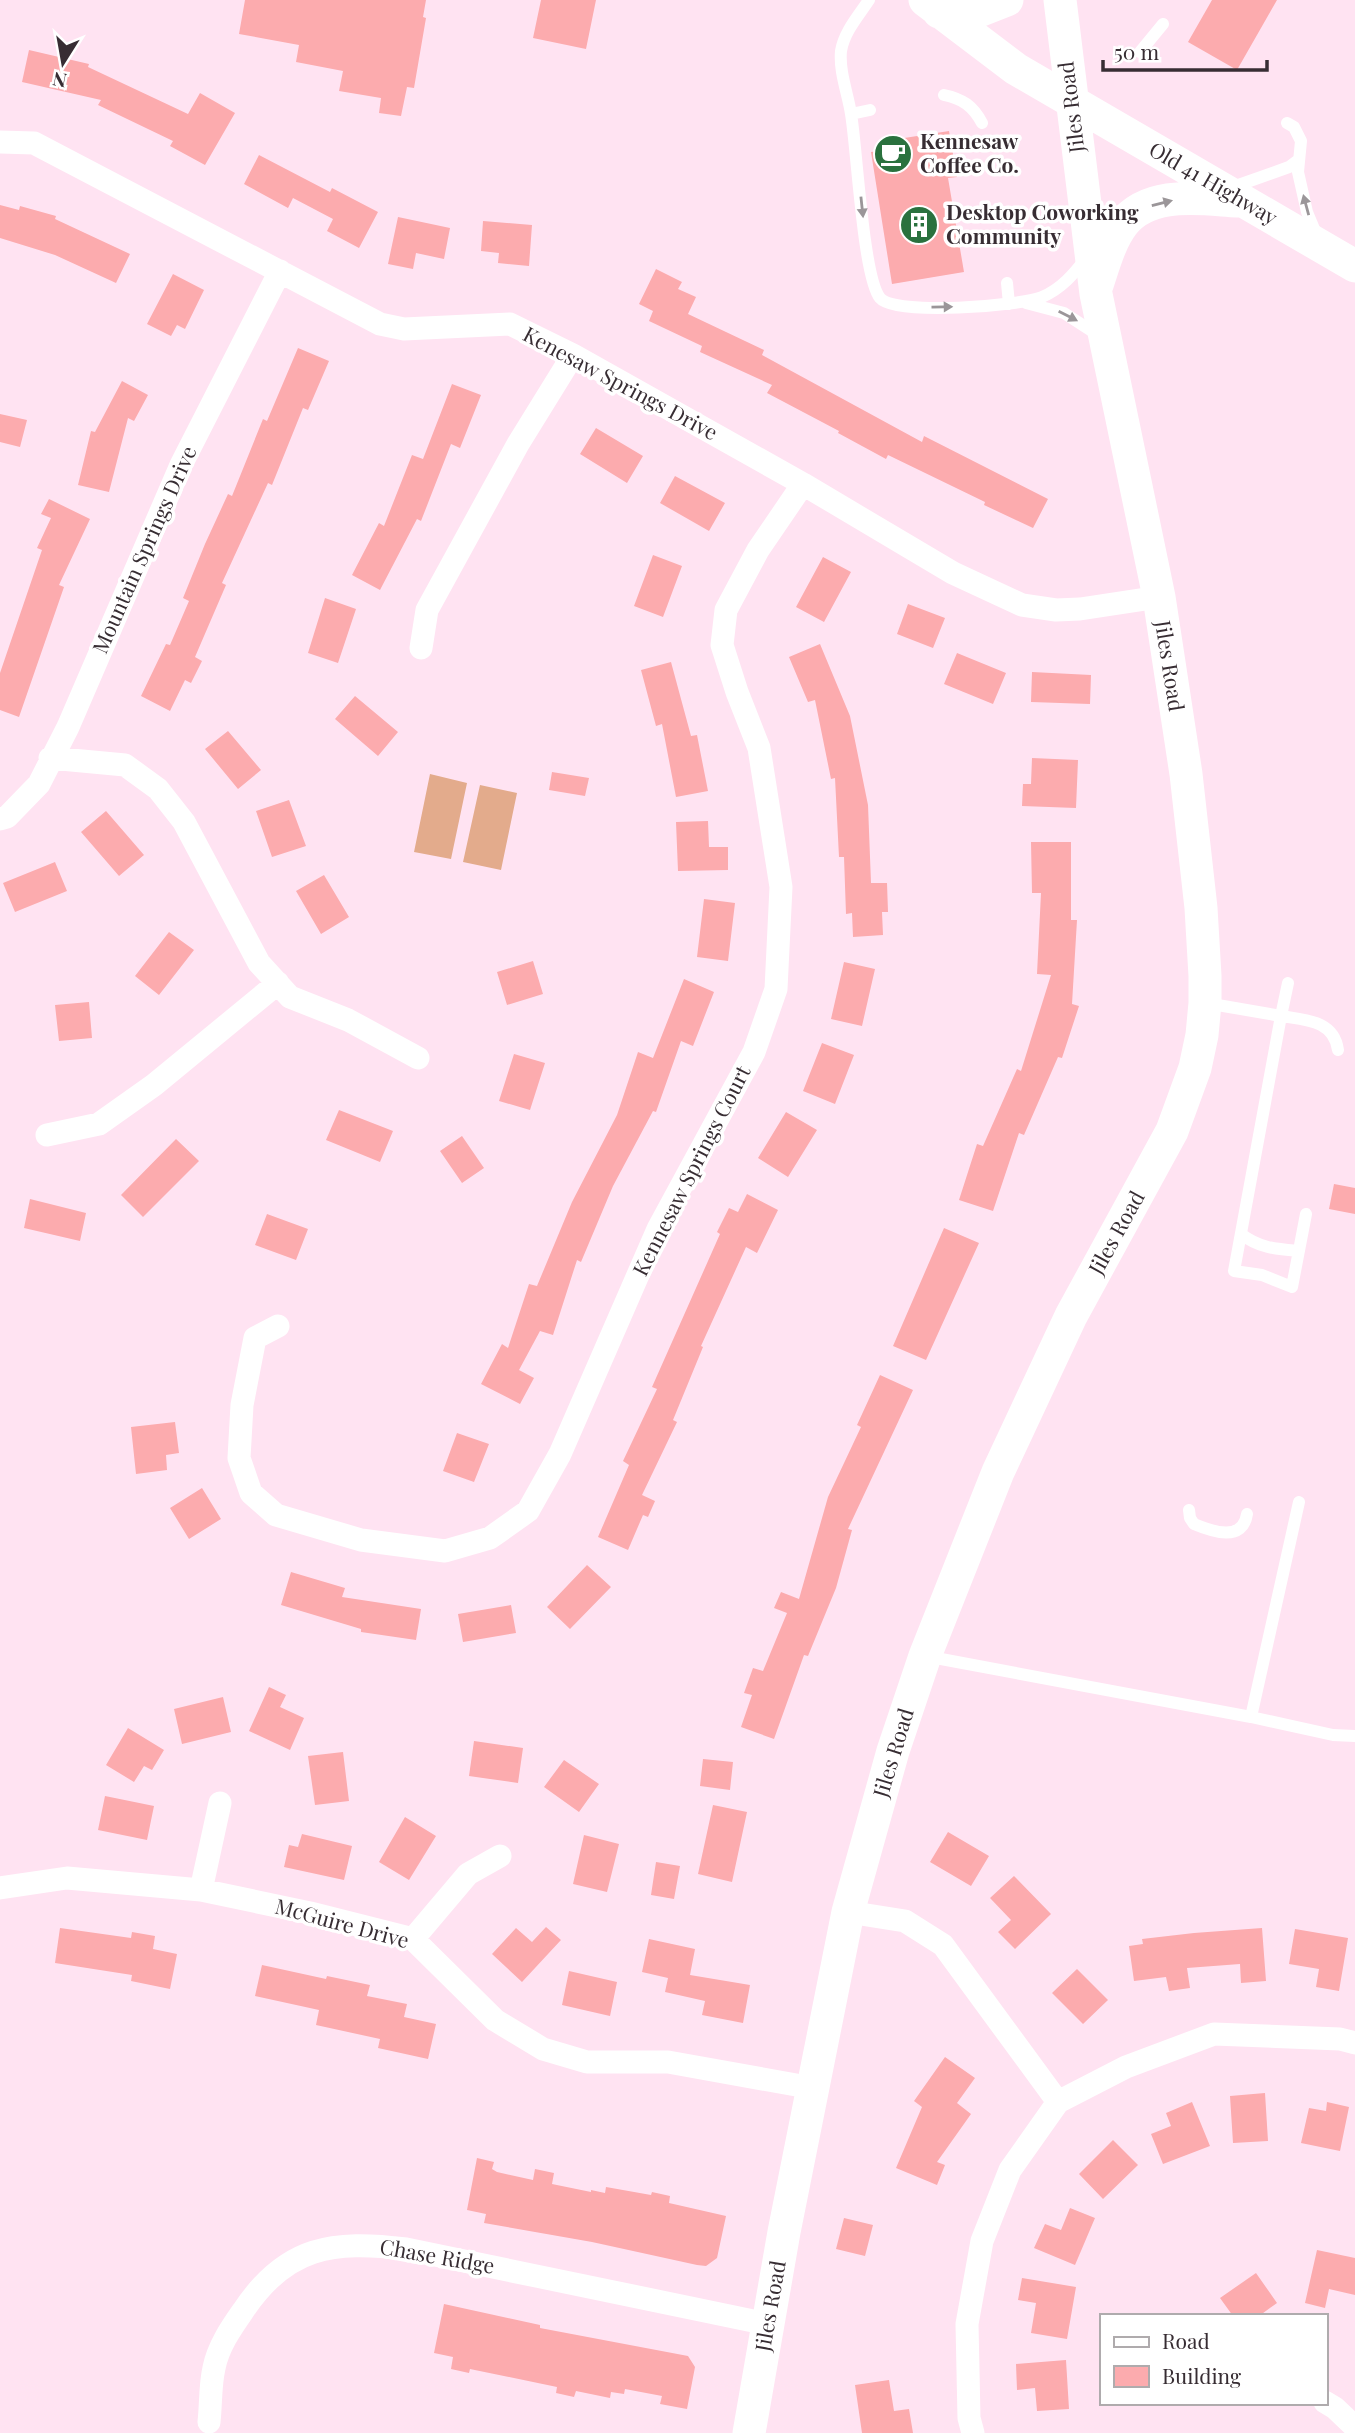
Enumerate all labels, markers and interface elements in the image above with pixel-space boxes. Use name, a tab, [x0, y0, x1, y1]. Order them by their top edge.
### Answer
north arrow	[28, 28, 98, 98]
scale bar	[1103, 28, 1268, 72]
text: 50 m	[1114, 37, 1160, 65]
street label: Jiles Road	[1051, 60, 1090, 155]
text: N	[50, 67, 69, 95]
place label: Kennesaw Coffee Co.	[920, 126, 1019, 178]
cafe icon: Kennesaw Coffee Co.	[872, 133, 914, 175]
street label: Old 41 Highway	[1145, 134, 1284, 231]
one-way arrow	[1300, 194, 1311, 216]
one-way arrow	[857, 196, 868, 218]
place label: Desktop Coworking Community	[946, 197, 1139, 249]
one-way arrow	[1151, 197, 1173, 208]
building icon: Desktop Coworking Community	[898, 204, 940, 246]
one-way arrow	[931, 301, 953, 313]
one-way arrow	[1058, 311, 1078, 322]
street label: Kenesaw Springs Drive	[519, 319, 723, 445]
street label: Mountain Springs Drive	[85, 441, 202, 657]
street label: Jiles Road	[1150, 617, 1192, 713]
street label: Kennesaw Springs Court	[625, 1060, 756, 1280]
street label: Jiles Road	[1080, 1185, 1150, 1280]
street label: Jiles Road	[865, 1704, 919, 1801]
street label: McGuire Drive	[273, 1891, 413, 1953]
street label: Chase Ridge	[378, 2231, 497, 2279]
street label: Jiles Road	[747, 2258, 791, 2354]
legend	[1100, 2314, 1327, 2405]
text: Road	[1162, 2326, 1210, 2354]
text: Building	[1162, 2361, 1241, 2389]

